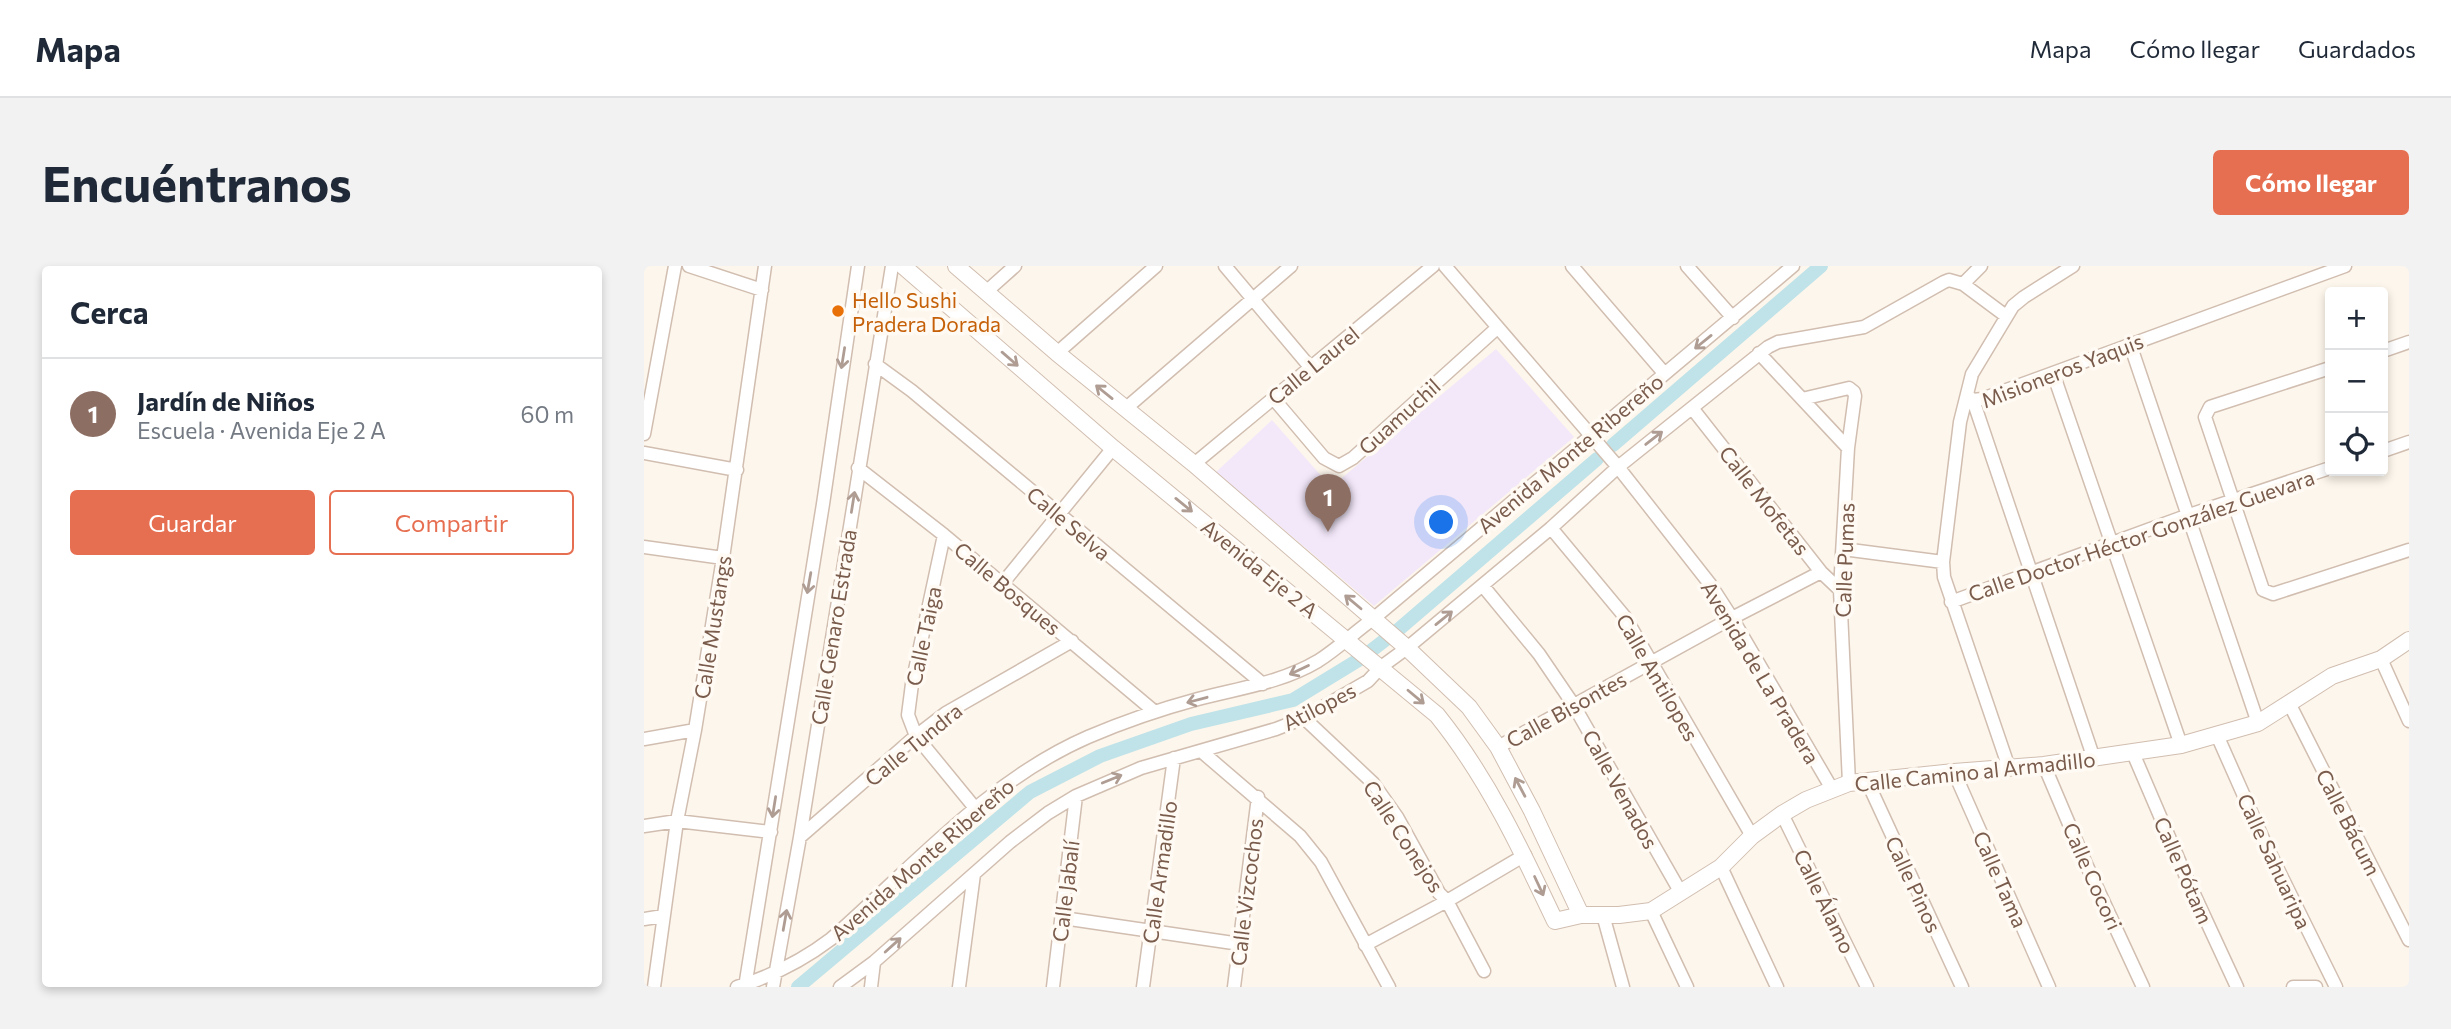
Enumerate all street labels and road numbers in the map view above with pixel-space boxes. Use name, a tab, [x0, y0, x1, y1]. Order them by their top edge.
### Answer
street label: Calle Laurel	[1262, 321, 1364, 409]
street label: Misioneros Yaquis	[1977, 328, 2147, 412]
street label: Avenida Monte Ribereño	[1472, 368, 1668, 538]
street label: Guamuchil	[1353, 373, 1445, 459]
street label: Calle Mofetas	[1715, 441, 1815, 559]
street label: Calle Doctor Héctor González Guevara	[1965, 464, 2317, 606]
street label: Calle Selva	[1022, 481, 1116, 565]
street label: Calle Pumas	[1830, 502, 1858, 618]
street label: Avenida Eje 2 A	[1197, 513, 1323, 623]
street label: Calle Genaro Estrada	[805, 527, 861, 727]
street label: Calle Bosques	[950, 536, 1066, 640]
street label: Calle Mustangs	[688, 553, 736, 701]
street label: Avenida de La Pradera	[1697, 576, 1825, 768]
street label: Calle Taiga	[900, 584, 946, 688]
street label: Calle Antilopes	[1612, 609, 1704, 745]
street label: Calle Bisontes	[1502, 666, 1630, 752]
street label: Atilopes	[1278, 677, 1360, 735]
street label: Calle Tundra	[859, 697, 967, 791]
street label: Calle Venados	[1578, 725, 1664, 853]
street label: Calle Camino al Armadillo	[1853, 746, 2097, 796]
street label: Calle Bácum	[2312, 765, 2386, 879]
street label: Avenida Monte Ribereño	[825, 773, 1019, 945]
street label: Calle Conejos	[1359, 775, 1449, 897]
street label: Calle Sahuaripa	[2233, 789, 2317, 933]
street label: Calle Armadillo	[1137, 799, 1181, 945]
street label: Calle Pótam	[2149, 813, 2219, 927]
street label: Calle Vizcochos	[1225, 817, 1267, 967]
street label: Calle Cocori	[2058, 818, 2128, 934]
street label: Calle Tama	[1969, 827, 2033, 931]
street label: Calle Pinos	[1881, 832, 1947, 936]
street label: Calle Jabalí	[1046, 838, 1084, 943]
street label: Calle Álamo	[1789, 845, 1861, 957]

